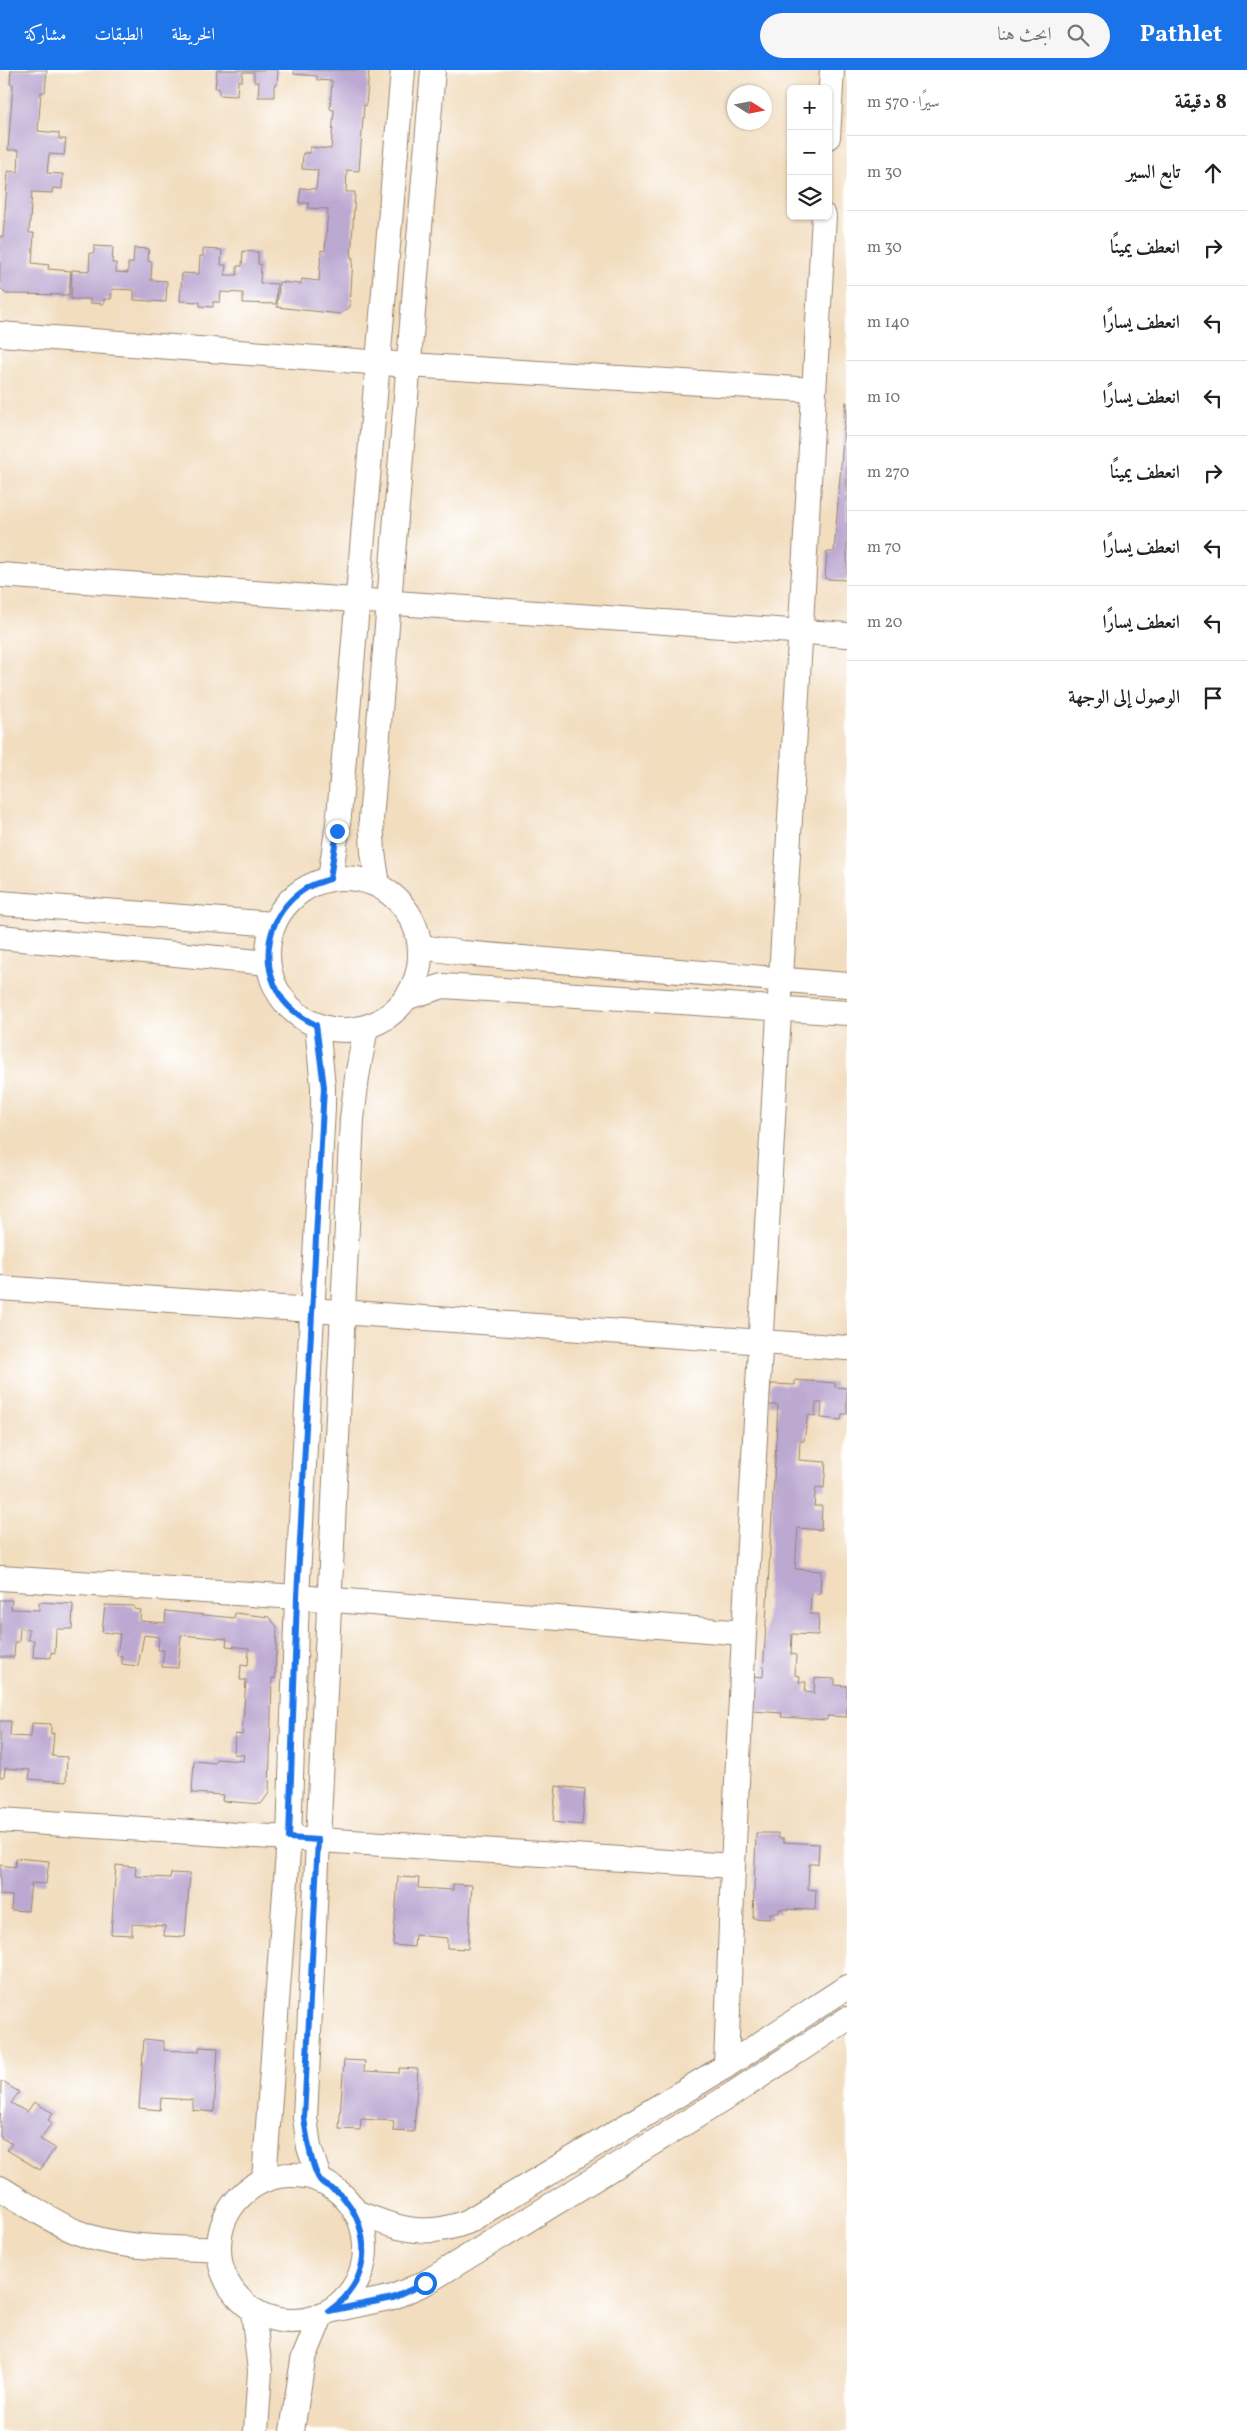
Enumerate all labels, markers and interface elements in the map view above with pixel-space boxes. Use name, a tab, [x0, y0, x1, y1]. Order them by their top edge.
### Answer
search box	[760, 13, 1110, 58]
text: Pathlet	[1140, 18, 1222, 52]
icon: search	[1064, 21, 1092, 49]
text: ابحث هنا	[997, 22, 1052, 48]
text: مشاركة	[25, 23, 66, 48]
text: الطبقات	[94, 23, 143, 48]
text: الخريطة	[171, 23, 215, 48]
north arrow	[727, 85, 772, 130]
map controls	[787, 85, 832, 220]
button: +	[787, 85, 832, 130]
text: 8 دقيقة	[1175, 88, 1227, 117]
text: سيرًا · 570 m	[867, 92, 940, 114]
button: −	[787, 130, 832, 175]
icon: ahead	[1199, 159, 1227, 187]
text: تابع السير	[1127, 160, 1180, 186]
text: 30 m	[867, 162, 902, 184]
button: layers	[787, 175, 832, 220]
icon: right	[1199, 234, 1227, 262]
text: انعطف يمينًا	[1110, 235, 1180, 261]
text: 30 m	[867, 237, 902, 259]
icon: left	[1199, 309, 1227, 337]
text: انعطف يسارًا	[1102, 310, 1180, 336]
text: 140 m	[867, 312, 909, 334]
icon: left	[1199, 384, 1227, 412]
text: انعطف يسارًا	[1102, 385, 1180, 411]
text: 10 m	[867, 387, 900, 409]
icon: right	[1199, 459, 1227, 487]
text: انعطف يمينًا	[1110, 460, 1180, 486]
text: 270 m	[867, 462, 909, 484]
icon: left	[1199, 534, 1227, 562]
text: انعطف يسارًا	[1102, 535, 1180, 561]
text: 70 m	[867, 537, 901, 559]
icon: left	[1199, 609, 1227, 637]
text: انعطف يسارًا	[1102, 610, 1180, 636]
text: 20 m	[867, 612, 902, 634]
icon: arrive	[1199, 684, 1227, 712]
text: الوصول إلى الوجهة	[1068, 685, 1180, 711]
route end	[326, 820, 349, 843]
route start	[414, 2272, 437, 2295]

